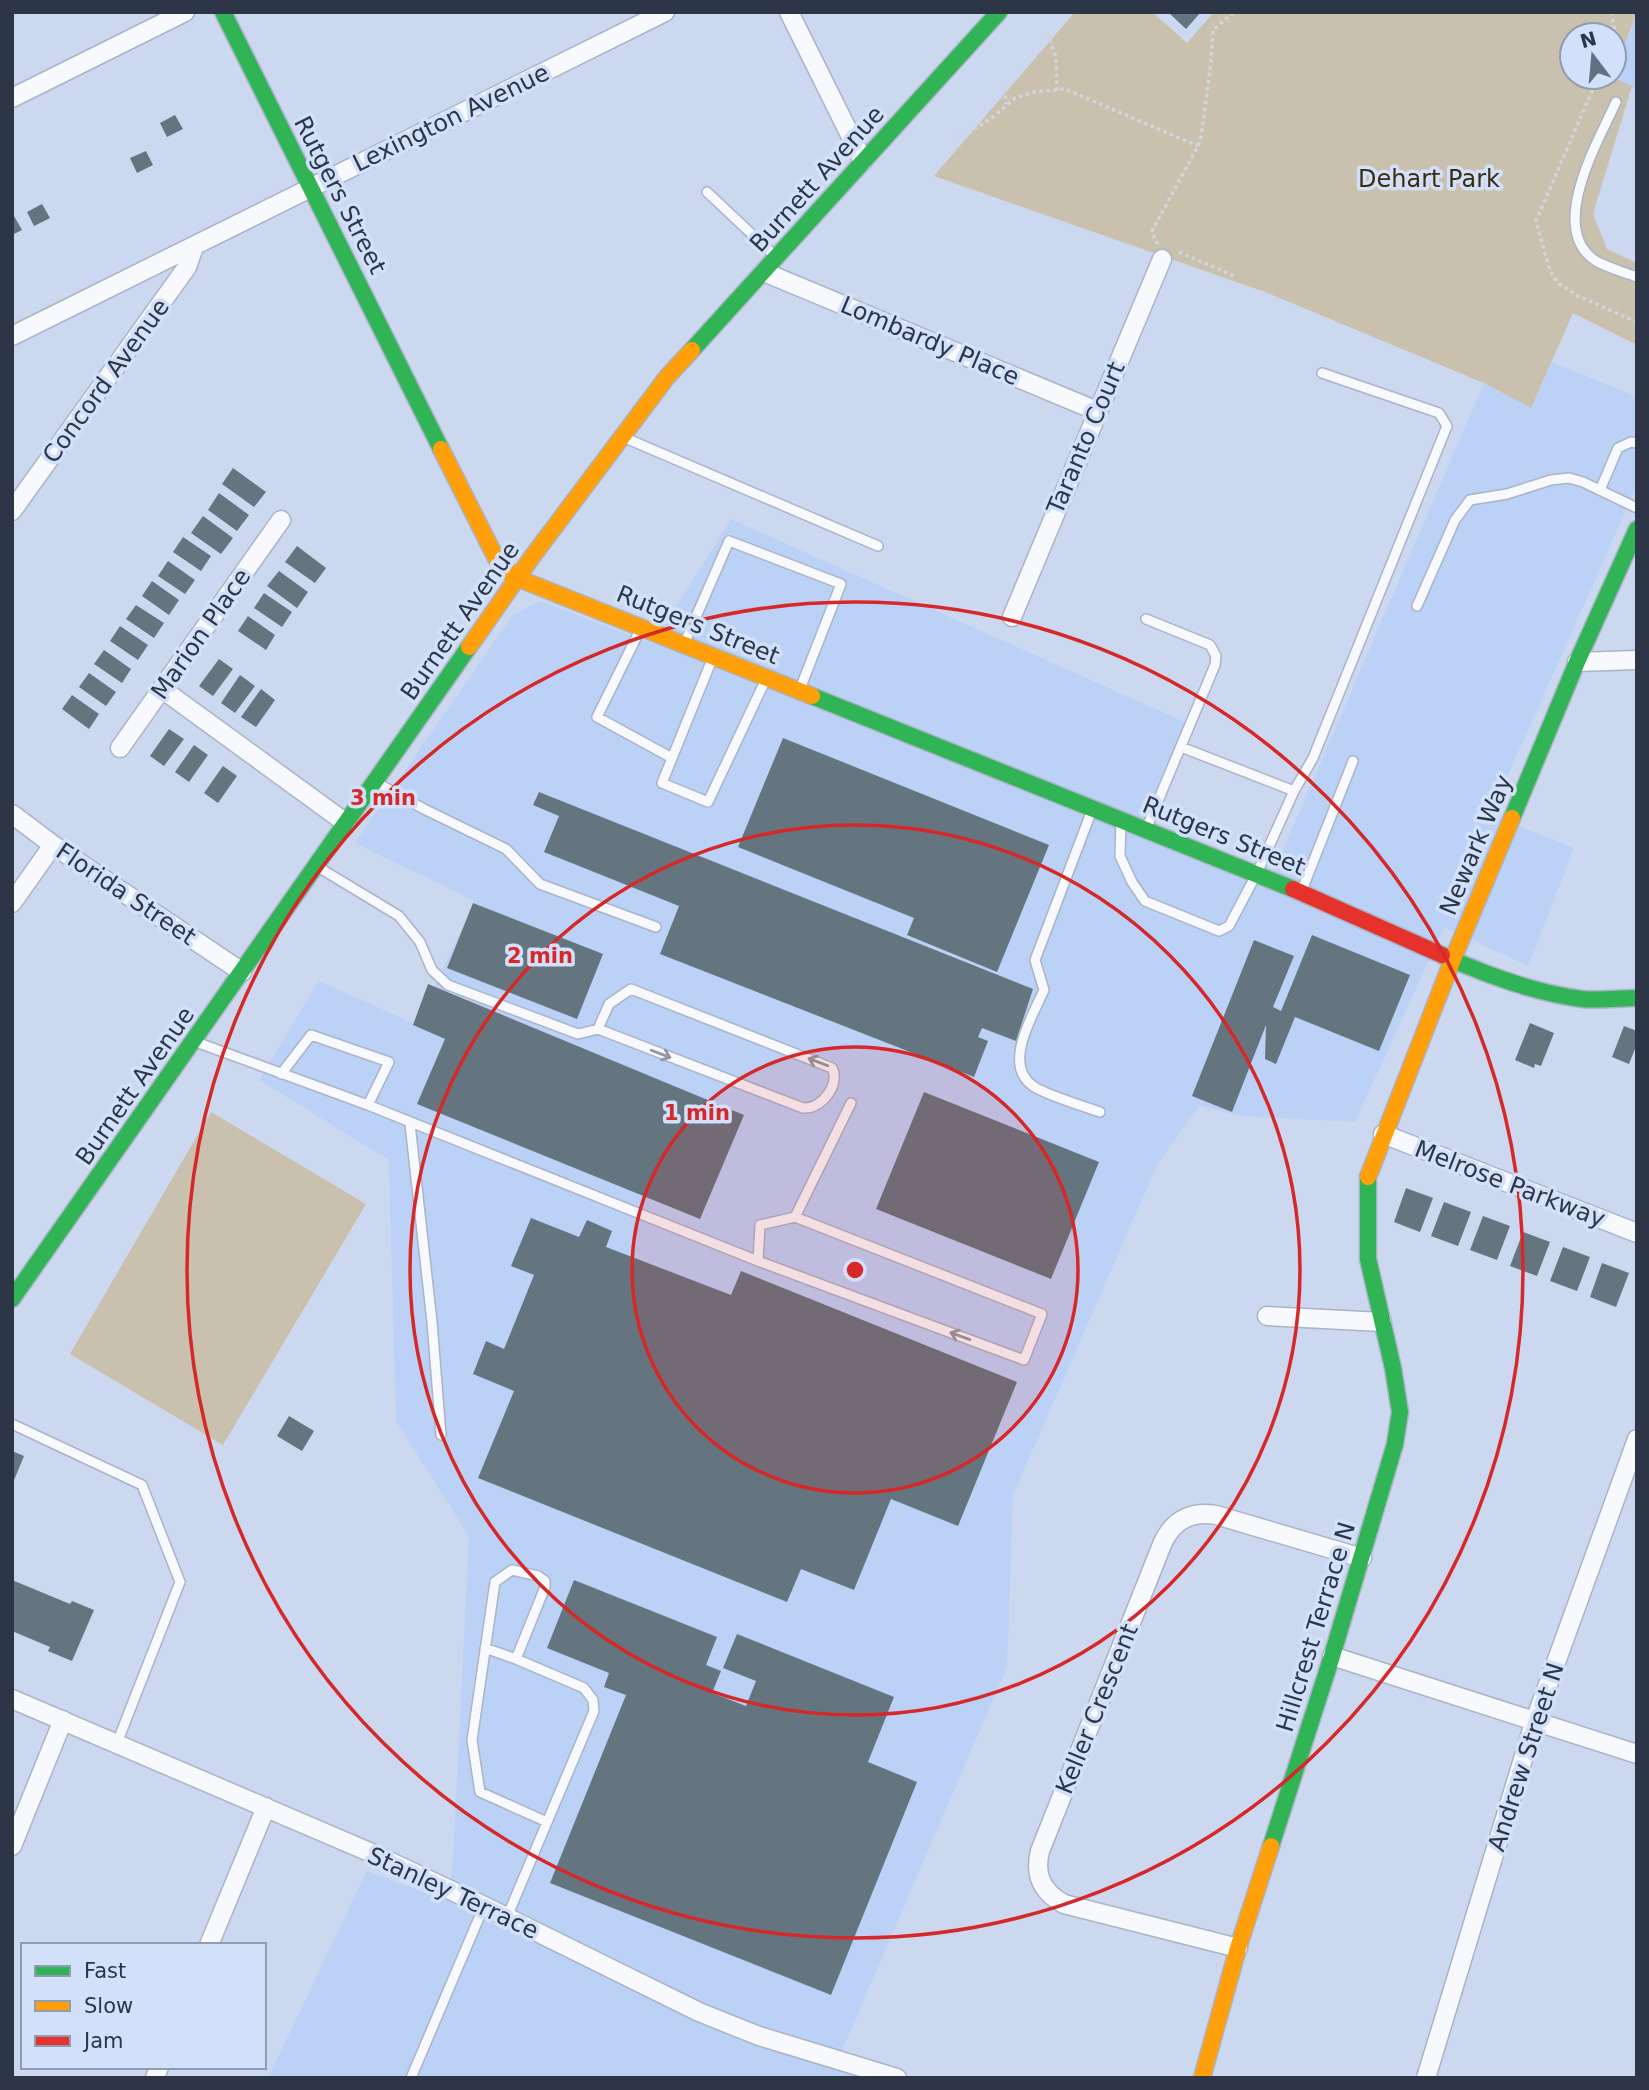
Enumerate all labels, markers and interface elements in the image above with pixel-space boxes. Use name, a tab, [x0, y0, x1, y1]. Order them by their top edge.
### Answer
north arrow	[1558, 21, 1628, 91]
text: N	[1578, 27, 1599, 52]
street label: Lexington Avenue	[348, 58, 554, 178]
street label: Burnett Avenue	[744, 100, 890, 258]
street label: Rutgers Street	[288, 112, 392, 278]
park label: Dehart Park	[1358, 165, 1500, 193]
street label: Lombardy Place	[836, 291, 1024, 391]
street label: Concord Avenue	[37, 293, 175, 469]
street label: Taranto Court	[1041, 358, 1131, 519]
street label: Burnett Avenue	[395, 536, 525, 706]
street label: Marion Place	[146, 563, 256, 705]
street label: Rutgers Street	[612, 580, 784, 670]
street label: Newark Way	[1434, 771, 1518, 919]
text: 3 min	[350, 786, 416, 810]
street label: Rutgers Street	[1138, 791, 1310, 881]
street label: Florida Street	[51, 837, 201, 951]
text: 2 min	[507, 944, 573, 968]
street label: Burnett Avenue	[70, 1001, 200, 1171]
one-way arrow	[650, 1048, 672, 1061]
one-way arrow	[808, 1055, 829, 1067]
text: 1 min	[664, 1101, 730, 1125]
street label: Melrose Parkway	[1411, 1135, 1609, 1233]
centre of rings	[843, 1258, 867, 1282]
one-way arrow	[950, 1329, 972, 1342]
street label: Hillcrest Terrace N	[1271, 1519, 1361, 1735]
street label: Keller Crescent	[1050, 1620, 1144, 1798]
street label: Andrew Street N	[1482, 1659, 1570, 1855]
street label: Stanley Terrace	[363, 1841, 543, 1945]
legend	[21, 1943, 266, 2069]
text: Fast	[84, 1959, 126, 1983]
text: Slow	[84, 1994, 133, 2018]
text: Jam	[82, 2029, 124, 2053]

